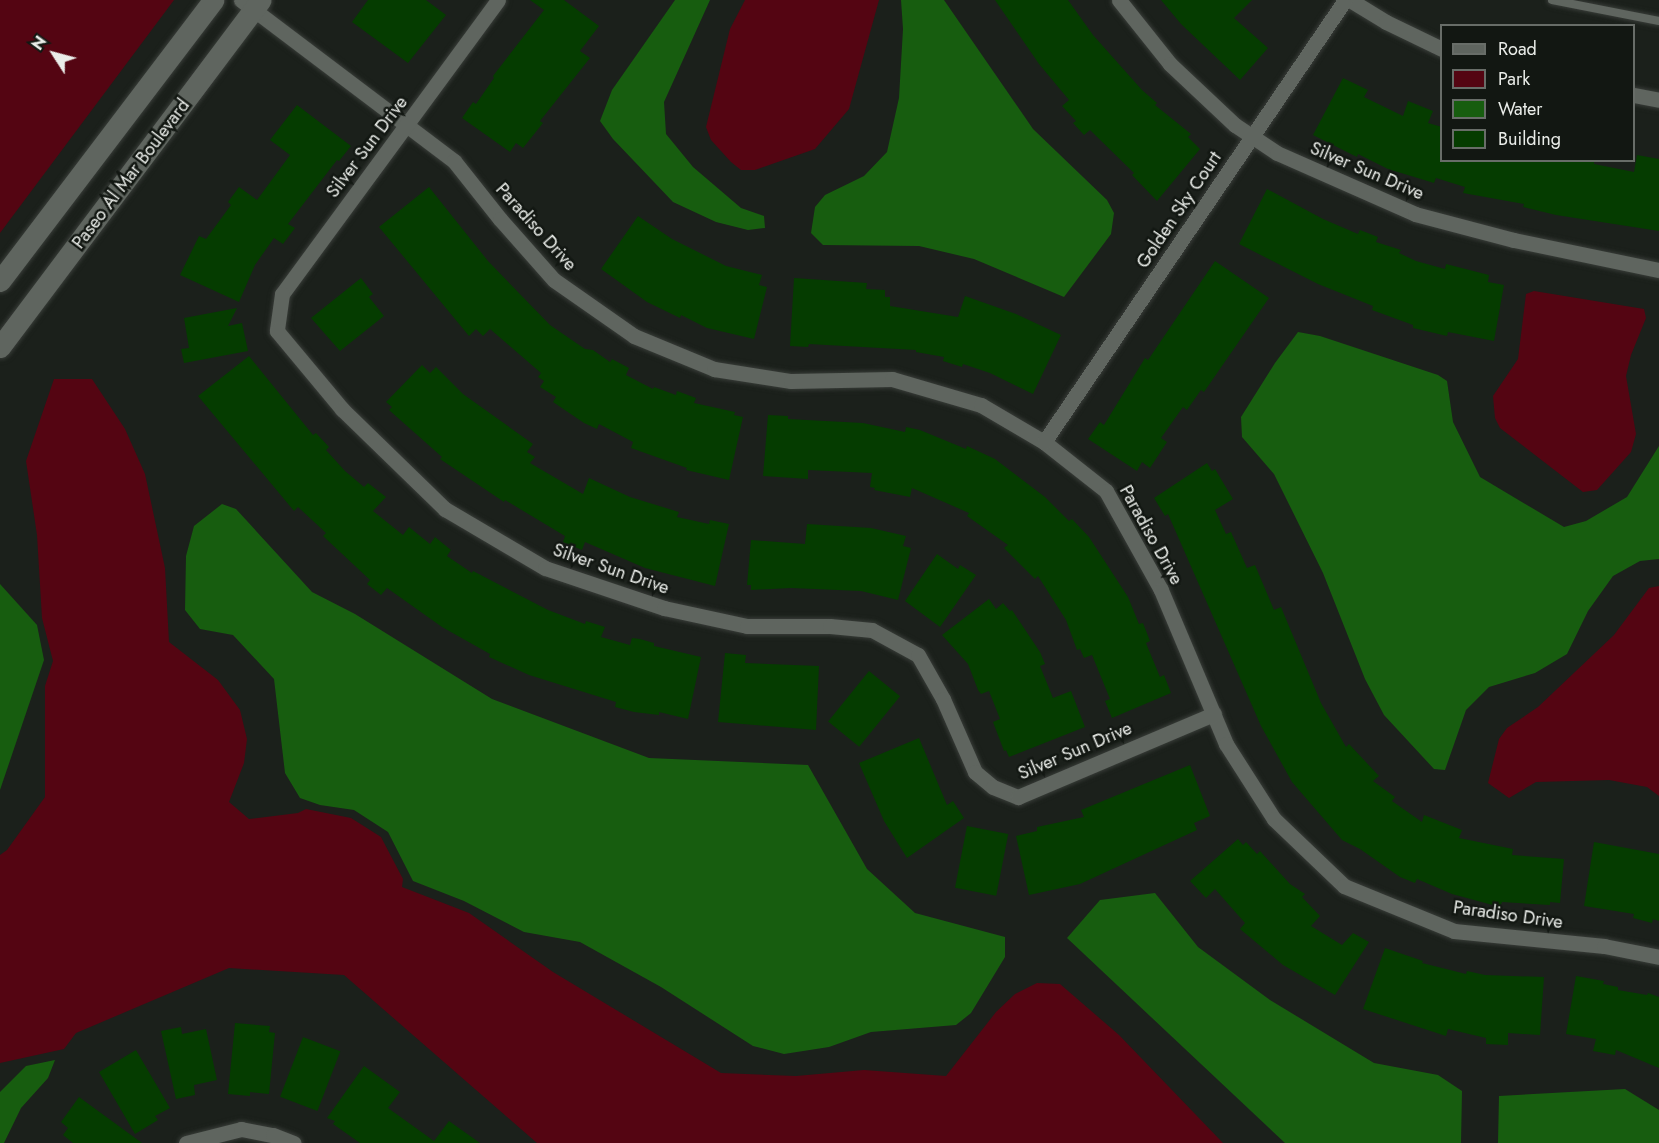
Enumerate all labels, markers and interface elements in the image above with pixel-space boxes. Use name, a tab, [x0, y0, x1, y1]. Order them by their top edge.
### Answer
north arrow	[24, 24, 84, 84]
legend	[1440, 24, 1635, 162]
text: N	[26, 31, 52, 55]
text: Road	[1498, 36, 1537, 62]
text: Park	[1498, 66, 1530, 92]
street label: Silver Sun Drive	[322, 92, 412, 202]
street label: Paseo Al Mar Boulevard	[68, 95, 194, 253]
text: Water	[1498, 96, 1542, 122]
text: Building	[1498, 126, 1561, 152]
street label: Silver Sun Drive	[1307, 137, 1427, 205]
street label: Golden Sky Court	[1132, 148, 1226, 272]
street label: Paradiso Drive	[491, 179, 581, 275]
street label: Paradiso Drive	[1115, 482, 1187, 588]
street label: Silver Sun Drive	[550, 539, 672, 599]
street label: Silver Sun Drive	[1015, 717, 1135, 785]
street label: Paradiso Drive	[1452, 897, 1564, 933]

